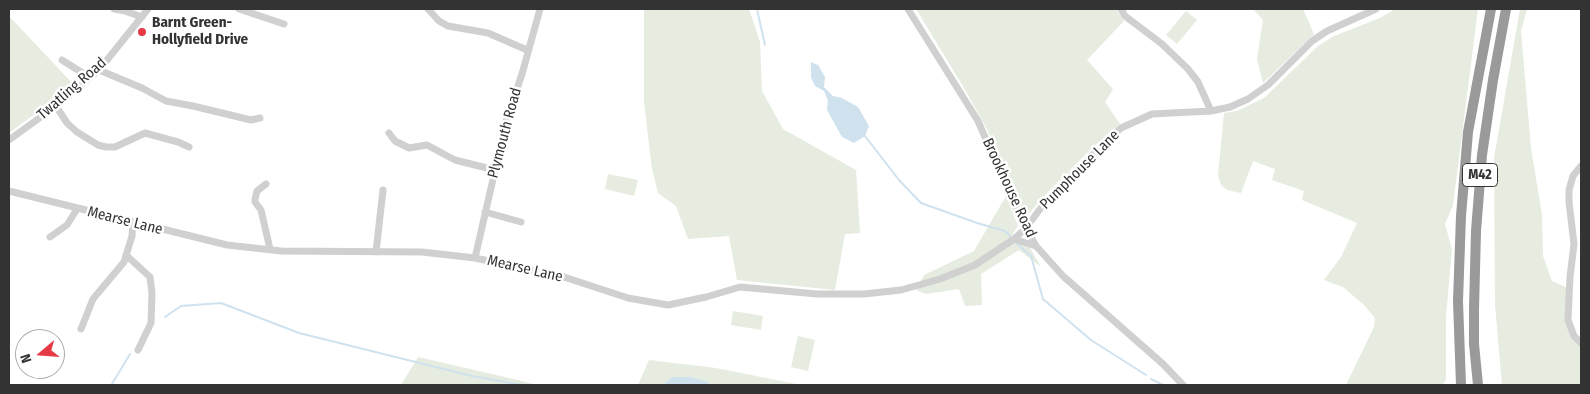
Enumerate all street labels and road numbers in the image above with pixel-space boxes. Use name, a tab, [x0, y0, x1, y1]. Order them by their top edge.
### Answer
street label: Twatling Road	[34, 54, 110, 124]
street label: Plymouth Road	[484, 86, 526, 180]
street label: Pumphouse Lane	[1037, 127, 1123, 213]
street label: Brookhouse Road	[978, 135, 1040, 241]
road number: M42	[1462, 164, 1498, 186]
street label: Mearse Lane	[86, 203, 164, 239]
street label: Mearse Lane	[486, 252, 564, 286]

